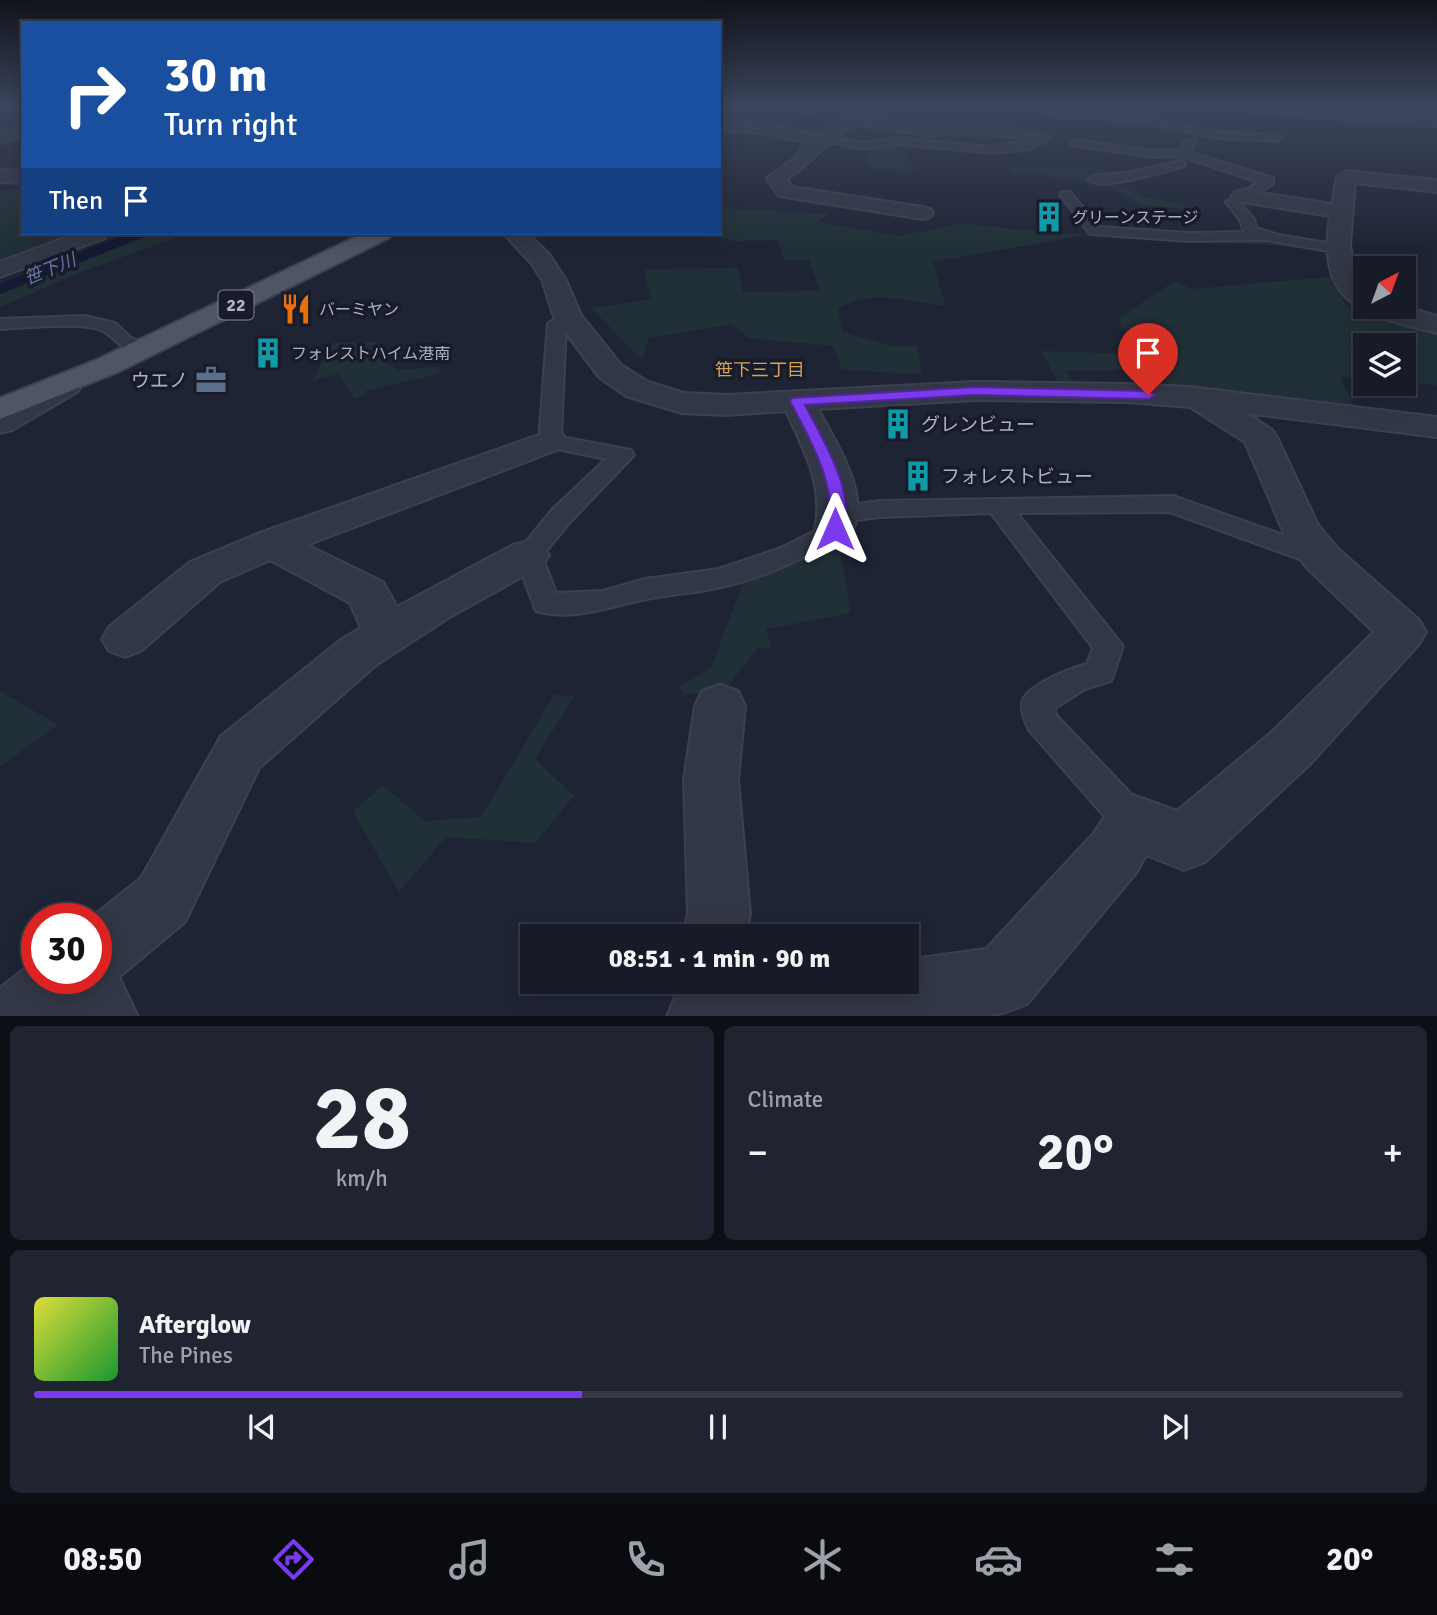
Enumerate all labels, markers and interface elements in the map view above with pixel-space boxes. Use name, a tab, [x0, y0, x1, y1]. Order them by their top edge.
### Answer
text: 30 m	[164, 45, 267, 105]
icon: right	[49, 49, 140, 140]
text: Turn right	[164, 105, 297, 144]
icon: arrive	[117, 182, 155, 220]
text: Then	[49, 185, 103, 217]
building icon: グリーンステージ	[1032, 200, 1066, 234]
place label: グリーンステージ	[1072, 208, 1199, 228]
water label: 笹下川	[21, 248, 81, 289]
north arrow	[1353, 256, 1416, 318]
map controls	[1353, 256, 1416, 396]
road number: 22	[218, 290, 254, 320]
restaurant icon: バーミヤン	[279, 292, 313, 326]
place label: バーミヤン	[319, 300, 399, 320]
pin	[1118, 323, 1178, 395]
button: layers	[1353, 333, 1416, 396]
icon: arrive	[1129, 334, 1167, 372]
building icon: フォレストハイム港南	[251, 336, 285, 370]
place label: フォレストハイム港南	[291, 344, 450, 364]
district label: 笹下三丁目	[715, 359, 805, 381]
office icon: ウエノ	[194, 363, 228, 397]
place label: ウエノ	[131, 369, 188, 393]
building icon: グレンビュー	[881, 407, 915, 441]
place label: グレンビュー	[921, 413, 1035, 437]
building icon: フォレストビュー	[901, 459, 935, 493]
place label: フォレストビュー	[941, 465, 1093, 489]
position arrow	[798, 492, 872, 566]
speed limit sign: 30	[21, 903, 112, 994]
text: 08:51 · 1 min · 90 m	[609, 943, 830, 975]
text: 28	[313, 1062, 411, 1175]
text: Climate	[748, 1085, 823, 1114]
text: 20°	[1037, 1120, 1114, 1184]
text: −	[748, 1129, 768, 1176]
text: +	[1382, 1129, 1403, 1176]
text: km/h	[336, 1164, 388, 1193]
text: Afterglow	[139, 1309, 251, 1341]
text: The Pines	[139, 1341, 233, 1370]
icon: previous	[243, 1408, 281, 1446]
icon: pause	[699, 1408, 737, 1446]
icon: next	[1156, 1408, 1194, 1446]
icon: directions	[269, 1535, 318, 1584]
icon: music	[445, 1535, 494, 1584]
icon: phone	[621, 1535, 670, 1584]
icon: climate	[798, 1535, 847, 1584]
icon: car	[974, 1535, 1023, 1584]
icon: filters	[1150, 1535, 1199, 1584]
text: 08:50	[64, 1540, 142, 1579]
text: 20°	[1326, 1540, 1373, 1579]

